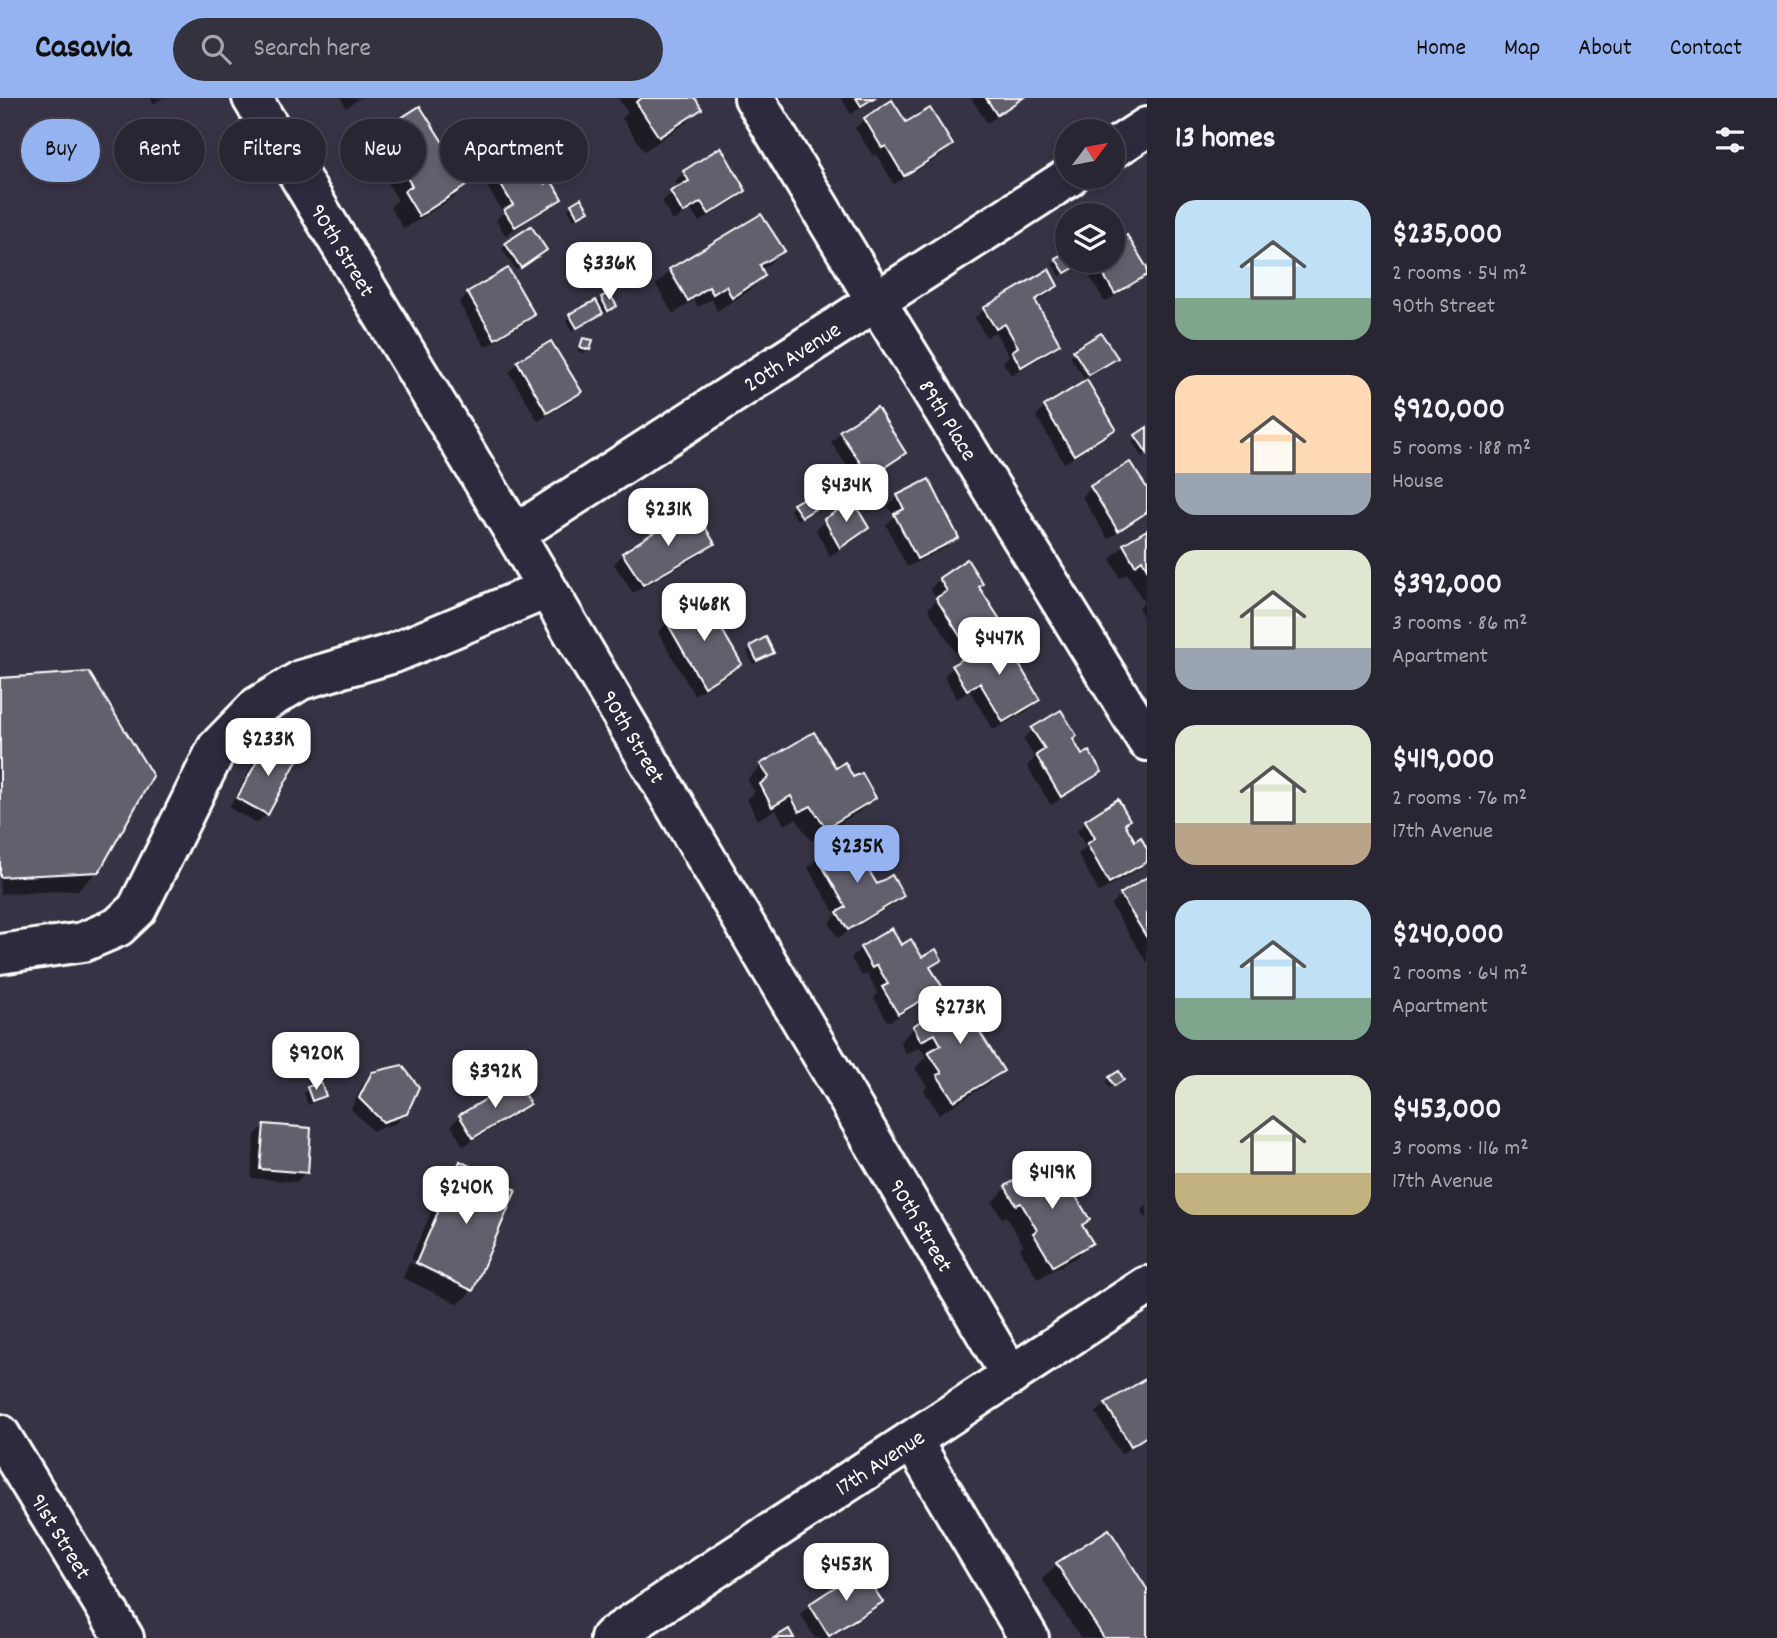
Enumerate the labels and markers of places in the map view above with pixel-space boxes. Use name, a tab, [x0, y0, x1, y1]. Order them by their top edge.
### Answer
pin: $336K	[560, 242, 658, 302]
pin: $434K	[797, 464, 895, 524]
pin: $231K	[619, 489, 717, 548]
pin: $468K	[655, 584, 753, 643]
pin: $447K	[950, 618, 1048, 677]
pin: $233K	[219, 718, 317, 778]
pin: $235K	[808, 826, 906, 885]
pin: $273K	[911, 986, 1009, 1046]
pin: $920K	[267, 1032, 365, 1092]
pin: $392K	[446, 1051, 544, 1110]
pin: $419K	[1003, 1152, 1101, 1211]
pin: $240K	[417, 1166, 515, 1226]
pin: $453K	[797, 1544, 895, 1603]

